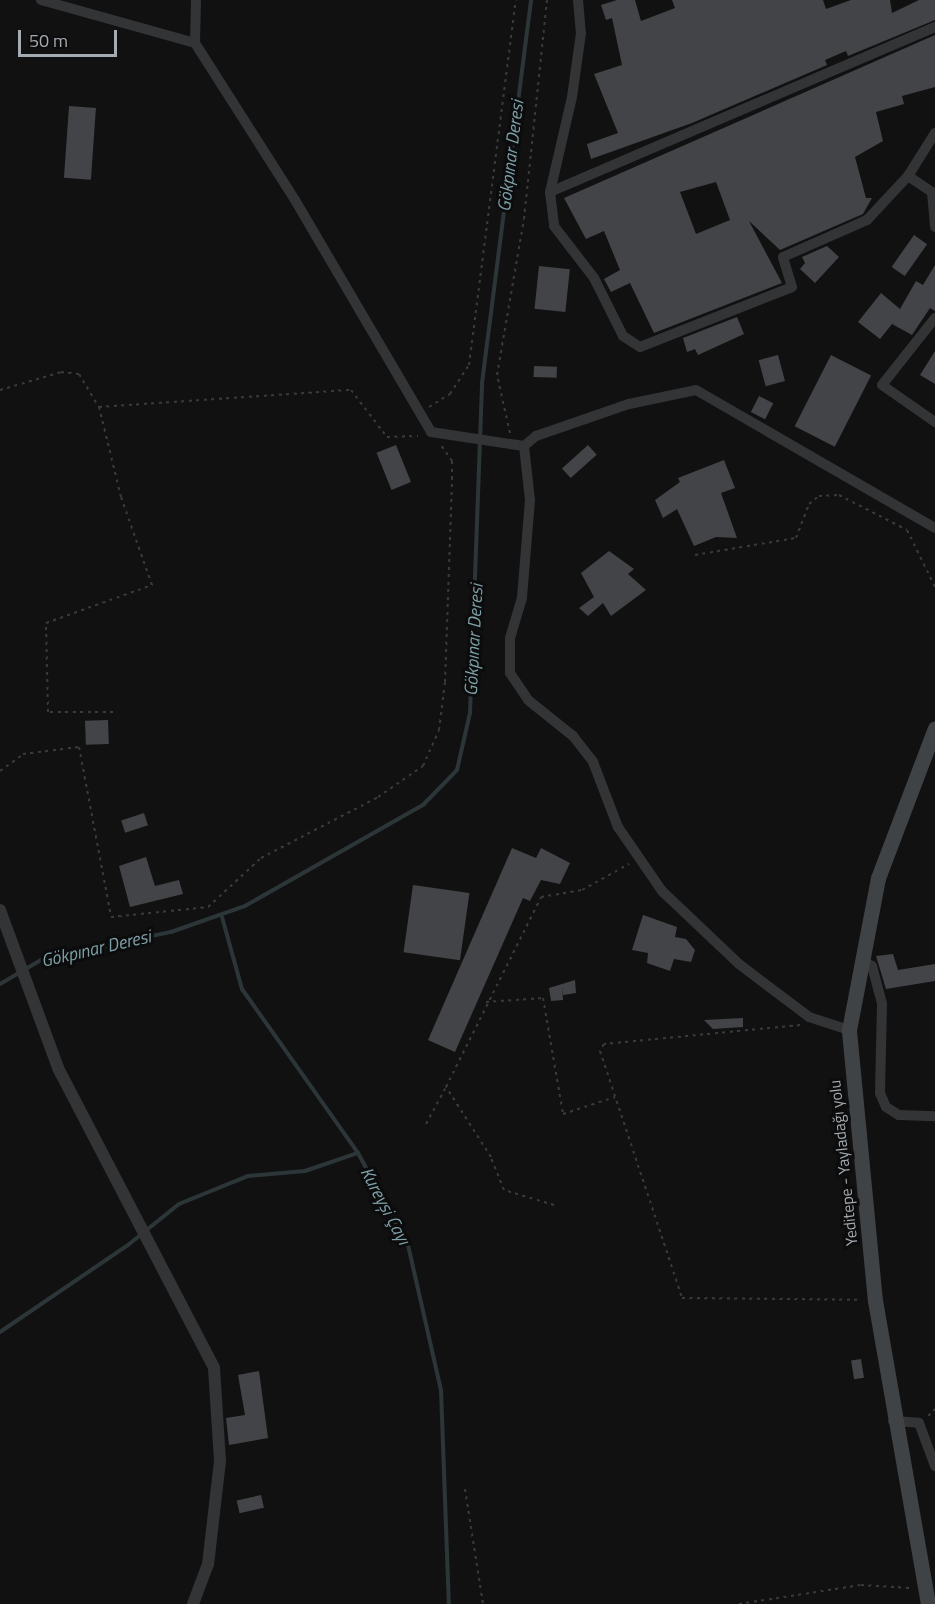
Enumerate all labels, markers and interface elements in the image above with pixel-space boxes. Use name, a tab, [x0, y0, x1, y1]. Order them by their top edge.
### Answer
scale bar	[21, 18, 120, 56]
text: 50 m	[29, 27, 68, 54]
water label: Gökpınar Deresi	[493, 99, 529, 213]
water label: Gökpınar Deresi	[460, 584, 488, 696]
water label: Gökpınar Deresi	[39, 926, 153, 972]
street label: Yeditepe - Yayladağı yolu	[825, 1079, 861, 1247]
water label: Kureyşi Çayı	[356, 1163, 414, 1249]

